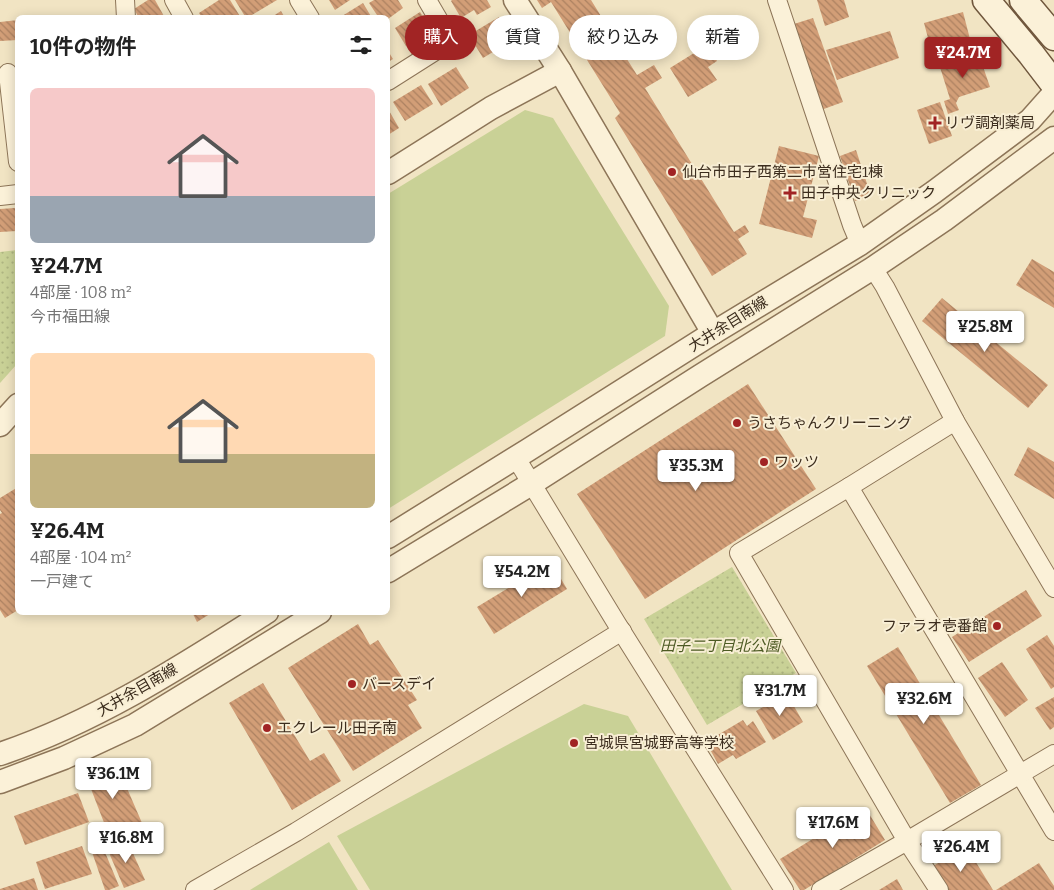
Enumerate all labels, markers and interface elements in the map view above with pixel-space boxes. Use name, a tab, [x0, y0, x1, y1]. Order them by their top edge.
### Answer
chip: 購入	[405, 15, 477, 60]
chip: 賃貸	[487, 15, 559, 60]
chip: 絞り込み	[569, 15, 677, 60]
chip: 新着	[687, 15, 759, 60]
icon: filters	[347, 31, 375, 59]
text: 10件の物件	[30, 34, 136, 60]
pin: ¥24.7M	[922, 36, 1004, 79]
text: ¥24.7M	[935, 43, 991, 62]
place label: リヴ調剤薬局	[945, 114, 1035, 132]
marker: リヴ調剤薬局	[929, 117, 941, 129]
icon: home	[158, 121, 248, 211]
place label: 仙台市田子西第二市営住宅1棟	[682, 163, 883, 181]
marker: 仙台市田子西第二市営住宅1棟	[666, 166, 678, 178]
place label: 田子中央クリニック	[801, 184, 936, 202]
marker: 田子中央クリニック	[783, 186, 797, 200]
text: ¥24.7M	[30, 253, 103, 279]
text: 4部屋 · 108 m²	[30, 283, 132, 302]
street label: 大井余目南線	[685, 293, 771, 355]
text: 今市福田線	[30, 307, 110, 326]
pin: ¥25.8M	[944, 310, 1026, 353]
text: ¥25.8M	[957, 317, 1013, 336]
icon: home	[158, 386, 248, 476]
place label: うさちゃんクリーニング	[747, 414, 912, 432]
marker: うさちゃんクリーニング	[731, 417, 743, 429]
pin: ¥35.3M	[655, 450, 737, 492]
place label: ワッツ	[774, 453, 819, 471]
text: ¥35.3M	[668, 456, 724, 475]
marker: ワッツ	[758, 456, 770, 468]
text: ¥26.4M	[30, 518, 104, 544]
text: 4部屋 · 104 m²	[30, 548, 131, 567]
pin: ¥54.2M	[481, 556, 563, 598]
text: ¥54.2M	[494, 562, 550, 581]
text: 一戸建て	[30, 572, 94, 591]
place label: ファラオ壱番館	[882, 617, 987, 635]
marker: ファラオ壱番館	[991, 620, 1003, 632]
park label: 田子二丁目北公園	[660, 637, 782, 655]
street label: 大井余目南線	[94, 660, 180, 720]
pin: ¥31.7M	[739, 674, 821, 717]
place label: バースデイ	[362, 675, 436, 693]
marker: バースデイ	[346, 678, 358, 690]
text: ¥31.7M	[754, 681, 806, 700]
pin: ¥32.6M	[883, 682, 965, 725]
text: ¥32.6M	[896, 689, 952, 708]
place label: エクレール田子南	[277, 719, 397, 737]
marker: エクレール田子南	[261, 722, 273, 734]
place label: 宮城県宮城野高等学校	[584, 734, 734, 752]
marker: 宮城県宮城野高等学校	[568, 737, 580, 749]
pin: ¥36.1M	[72, 758, 154, 800]
text: ¥36.1M	[86, 764, 140, 783]
pin: ¥17.6M	[792, 806, 874, 849]
text: ¥17.6M	[807, 813, 859, 832]
pin: ¥16.8M	[85, 822, 167, 864]
text: ¥16.8M	[99, 828, 153, 847]
pin: ¥26.4M	[920, 830, 1002, 873]
text: ¥26.4M	[933, 837, 989, 856]

